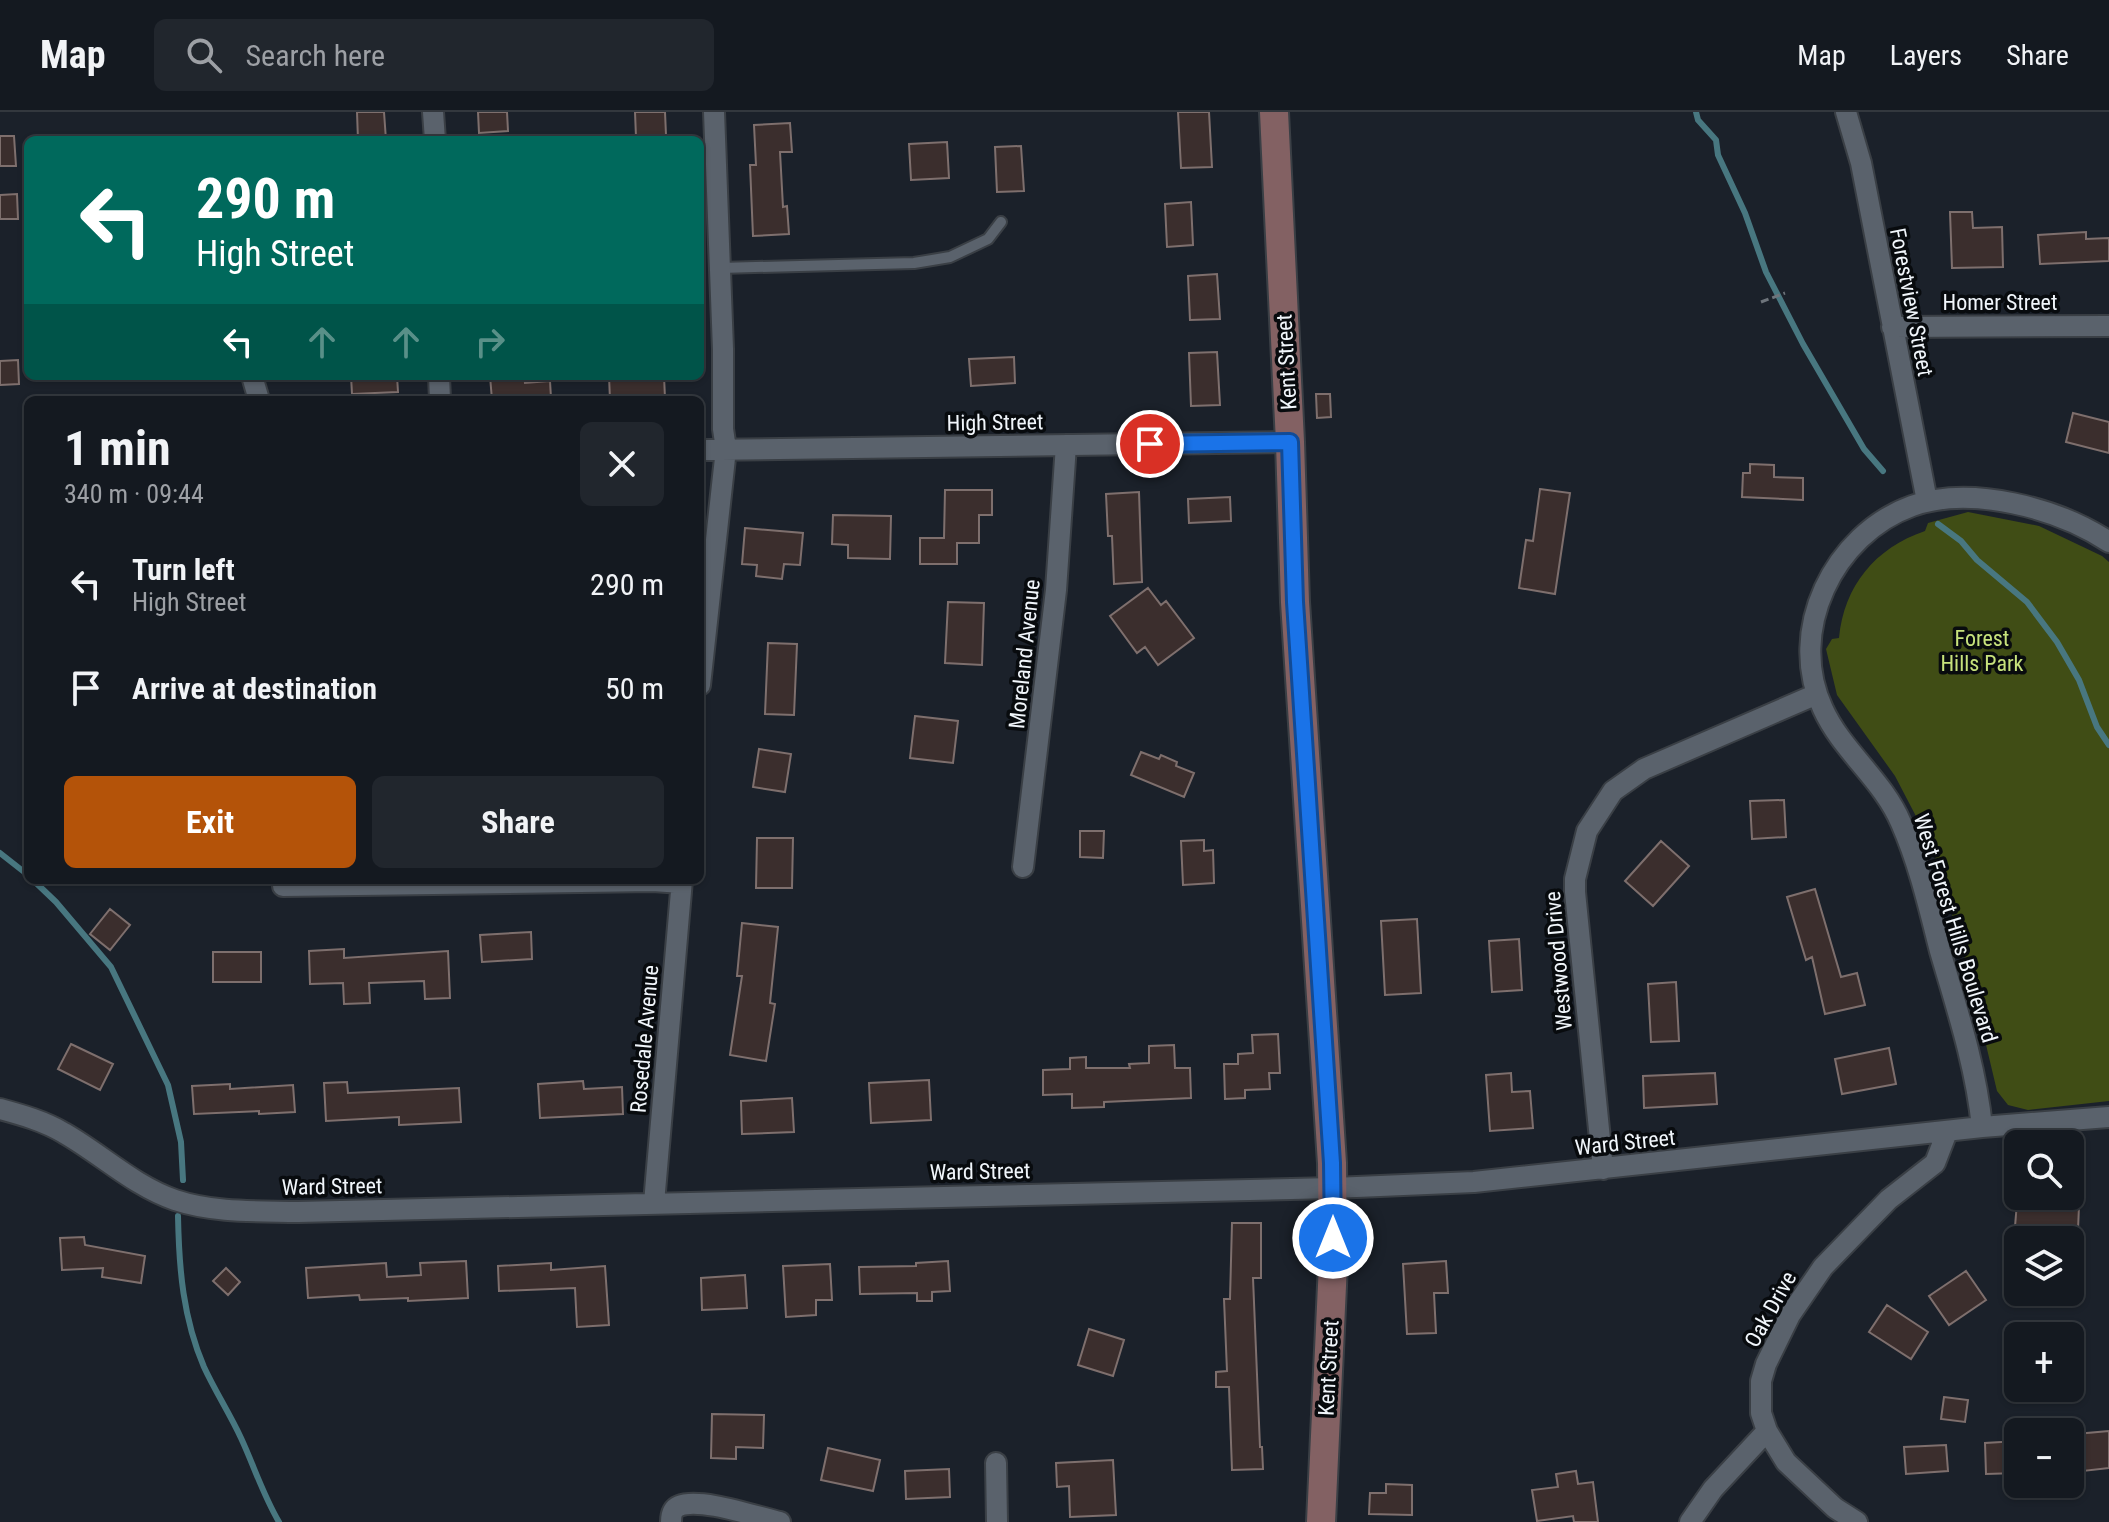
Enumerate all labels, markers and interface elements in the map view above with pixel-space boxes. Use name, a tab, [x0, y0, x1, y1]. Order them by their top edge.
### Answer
search box	[154, 19, 714, 91]
text: Map	[40, 33, 106, 77]
icon: search	[182, 33, 226, 77]
text: Search here	[246, 38, 385, 73]
text: Map	[1797, 39, 1846, 72]
text: Layers	[1890, 39, 1962, 72]
text: Share	[2006, 39, 2069, 72]
text: 290 m	[196, 166, 335, 232]
icon: left	[64, 168, 168, 272]
street label: Forestview Street	[1885, 226, 1938, 378]
text: High Street	[196, 233, 354, 275]
street label: Homer Street	[1943, 290, 2057, 315]
street label: Kent Street	[1272, 313, 1301, 410]
icon: left	[216, 320, 260, 364]
icon: ahead	[300, 320, 344, 364]
icon: ahead	[384, 320, 428, 364]
icon: right	[468, 320, 512, 364]
street label: High Street	[946, 409, 1044, 436]
pin	[1116, 410, 1184, 478]
text: 1 min	[64, 420, 171, 477]
button: close	[580, 422, 664, 506]
icon: arrive	[1128, 422, 1172, 466]
text: 340 m · 09:44	[64, 479, 204, 509]
text: Turn left	[132, 552, 235, 587]
icon: left	[64, 562, 108, 606]
text: 290 m	[590, 567, 664, 602]
street label: Moreland Avenue	[1004, 578, 1045, 730]
text: High Street	[132, 587, 246, 617]
park label: Forest Hills Park	[1940, 626, 2024, 676]
icon: arrive	[64, 666, 108, 710]
text: Arrive at destination	[132, 671, 377, 706]
text: 50 m	[605, 671, 664, 706]
button: Exit	[64, 776, 356, 868]
button: Share	[372, 776, 664, 868]
street label: West Forest Hills Boulevard	[1909, 811, 2002, 1046]
street label: Westwood Drive	[1540, 890, 1577, 1032]
street label: Rosedale Avenue	[626, 964, 663, 1114]
street label: Ward Street	[1574, 1125, 1677, 1160]
map controls	[2004, 1130, 2084, 1498]
button: search	[2004, 1130, 2084, 1210]
street label: Ward Street	[929, 1158, 1031, 1185]
street label: Ward Street	[281, 1173, 383, 1200]
position arrow	[1291, 1196, 1375, 1280]
button: layers	[2004, 1226, 2084, 1306]
street label: Oak Drive	[1739, 1267, 1801, 1351]
street label: Kent Street	[1314, 1320, 1343, 1417]
button: +	[2004, 1322, 2084, 1402]
button: −	[2004, 1418, 2084, 1498]

